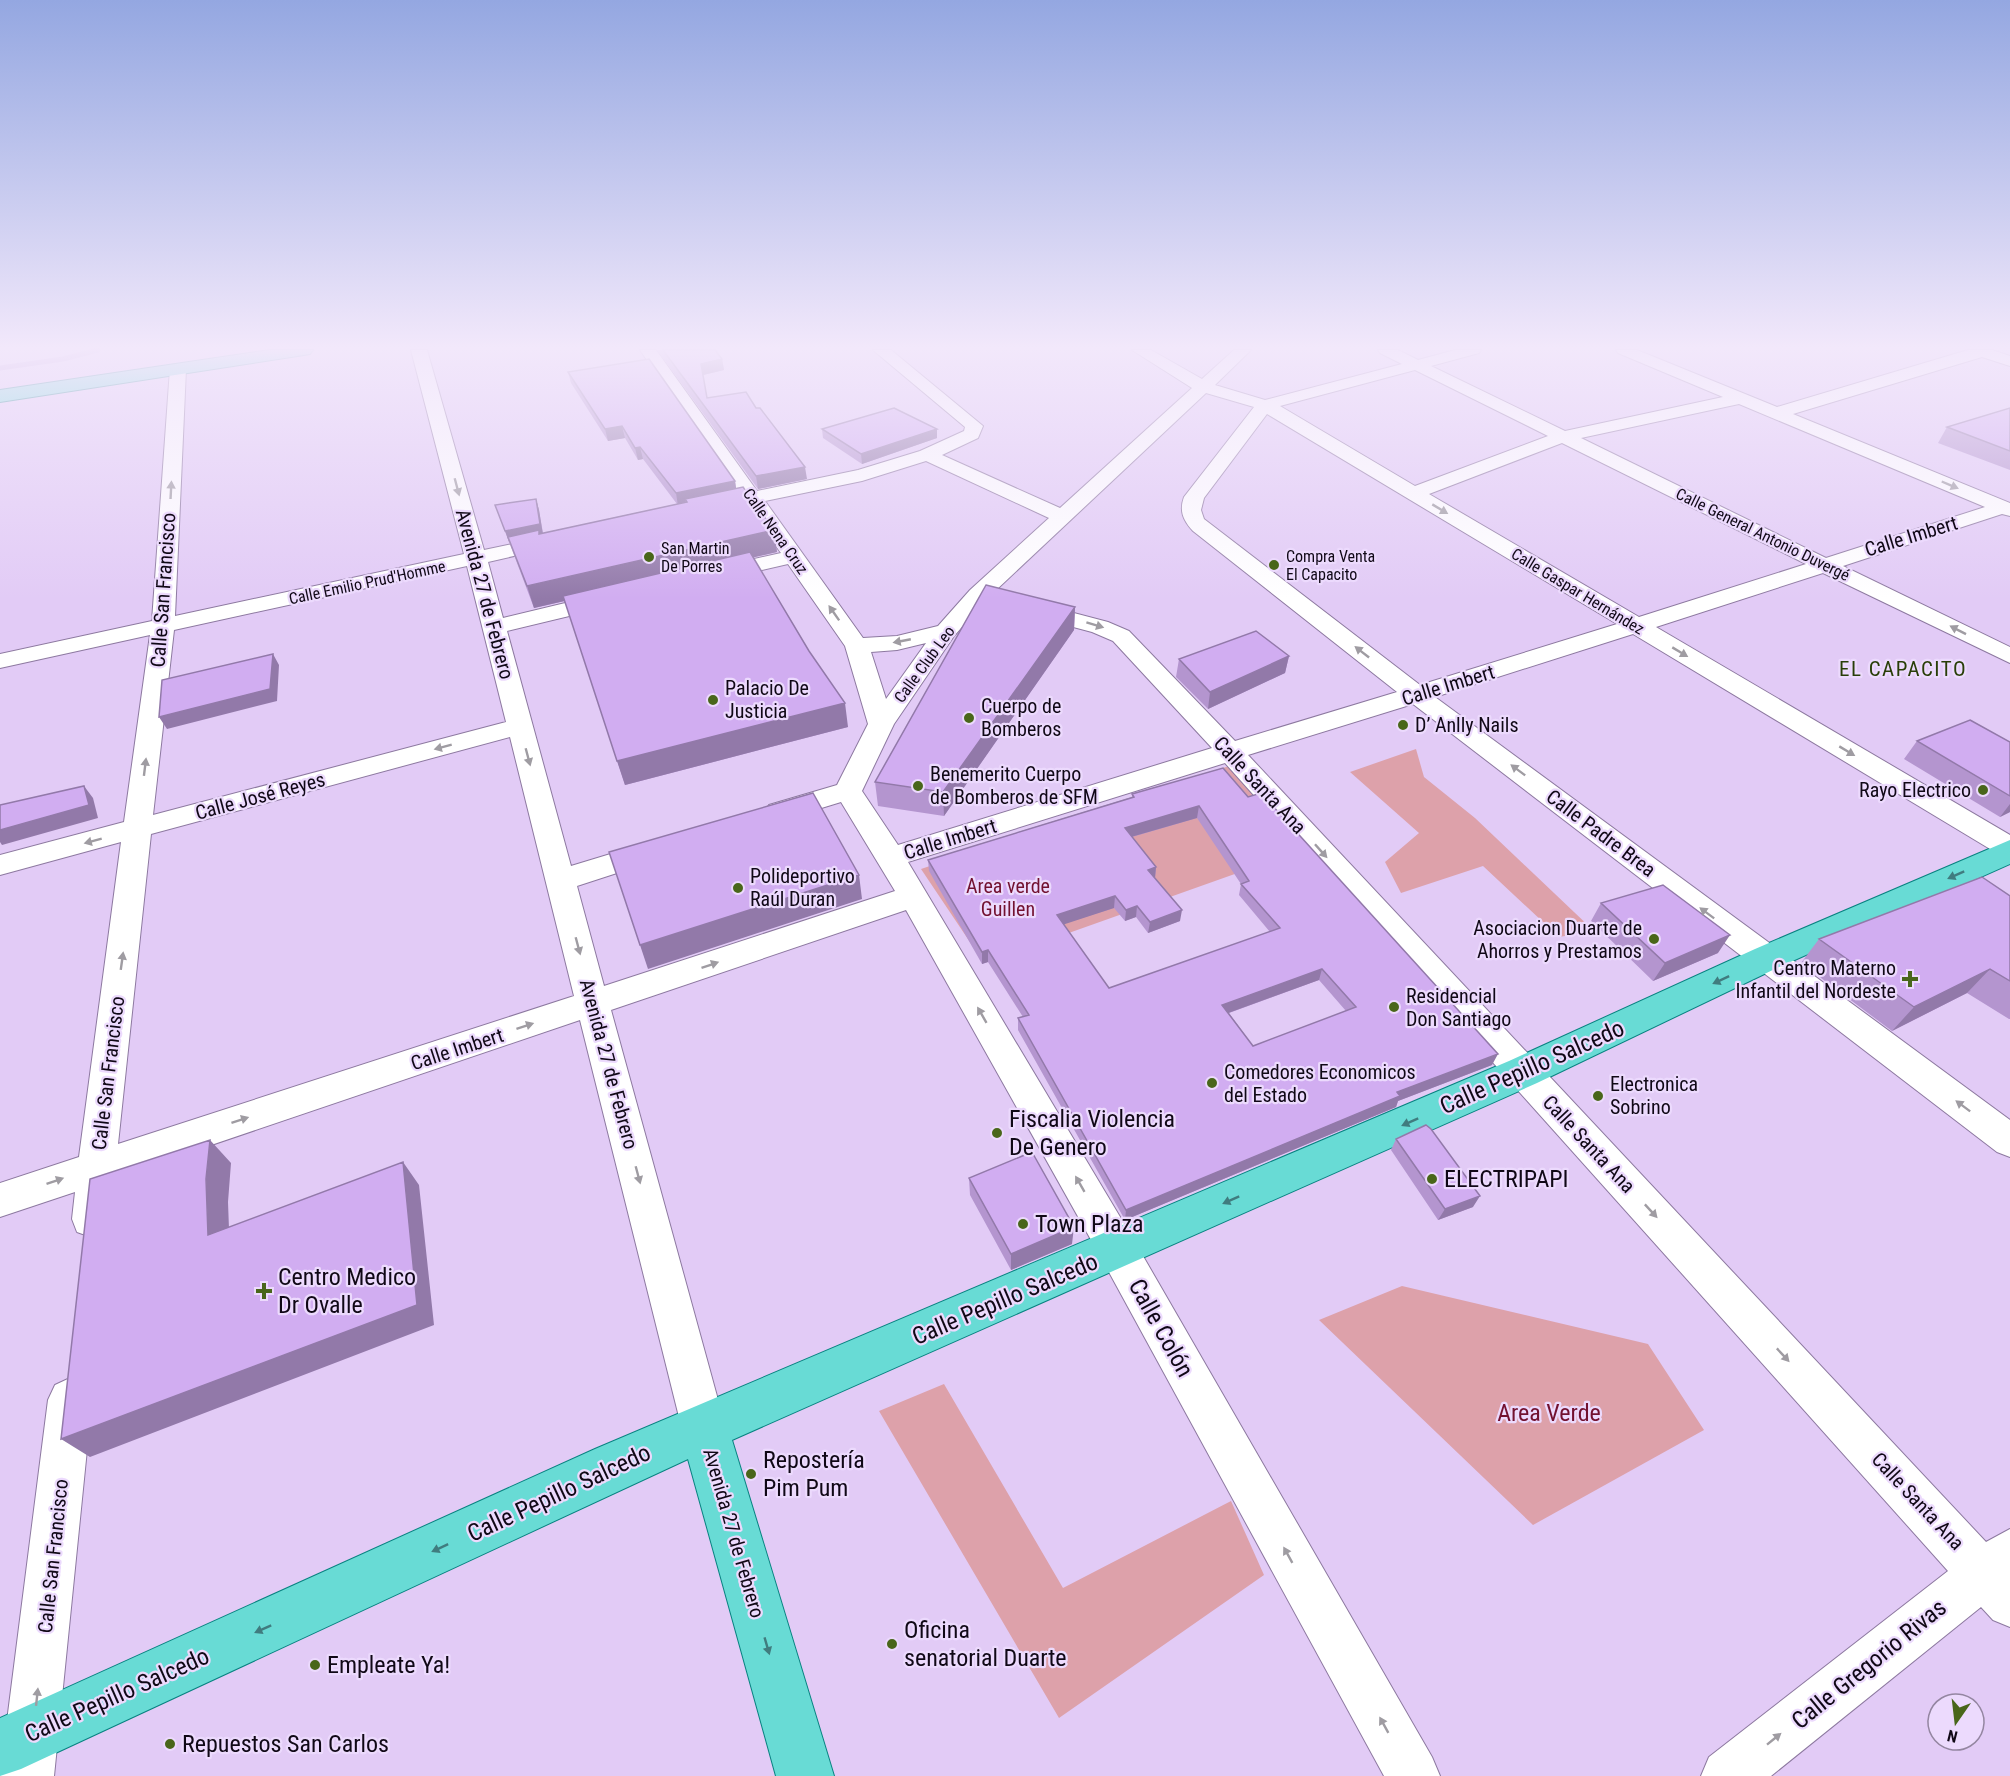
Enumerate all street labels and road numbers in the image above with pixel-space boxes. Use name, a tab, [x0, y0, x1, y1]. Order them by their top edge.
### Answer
street label: Calle General Antonio Duvergé	[1673, 484, 1853, 585]
street label: Calle Nena Cruz	[739, 485, 812, 578]
street label: Avenida 27 de Febrero	[451, 506, 519, 682]
street label: Calle Imbert	[1862, 510, 1960, 561]
street label: Calle San Francisco	[146, 512, 180, 668]
street label: Calle Gaspar Hernández	[1508, 544, 1648, 639]
street label: Calle Emilio Prud'Homme	[287, 557, 447, 608]
street label: Calle Club Leo	[890, 622, 959, 706]
street label: Calle Imbert	[1399, 659, 1497, 710]
street label: Calle Santa Ana	[1209, 731, 1311, 839]
street label: Calle José Reyes	[192, 767, 328, 825]
street label: Calle Padre Brea	[1542, 784, 1660, 882]
street label: Calle Imbert	[901, 813, 999, 864]
street label: Avenida 27 de Febrero	[575, 976, 643, 1152]
street label: Calle San Francisco	[87, 995, 129, 1151]
street label: Calle Pepillo Salcedo	[1435, 1014, 1629, 1120]
street label: Calle Imbert	[408, 1023, 506, 1075]
street label: Calle Santa Ana	[1538, 1090, 1640, 1198]
street label: Calle Pepillo Salcedo	[908, 1247, 1102, 1351]
street label: Calle Colón	[1123, 1274, 1199, 1382]
street label: Calle Pepillo Salcedo	[463, 1438, 655, 1548]
street label: Avenida 27 de Febrero	[698, 1445, 770, 1621]
street label: Calle Santa Ana	[1867, 1447, 1969, 1555]
street label: Calle San Francisco	[33, 1478, 73, 1634]
street label: Calle Gregorio Rivas	[1786, 1593, 1952, 1735]
street label: Calle Pepillo Salcedo	[20, 1642, 214, 1748]

